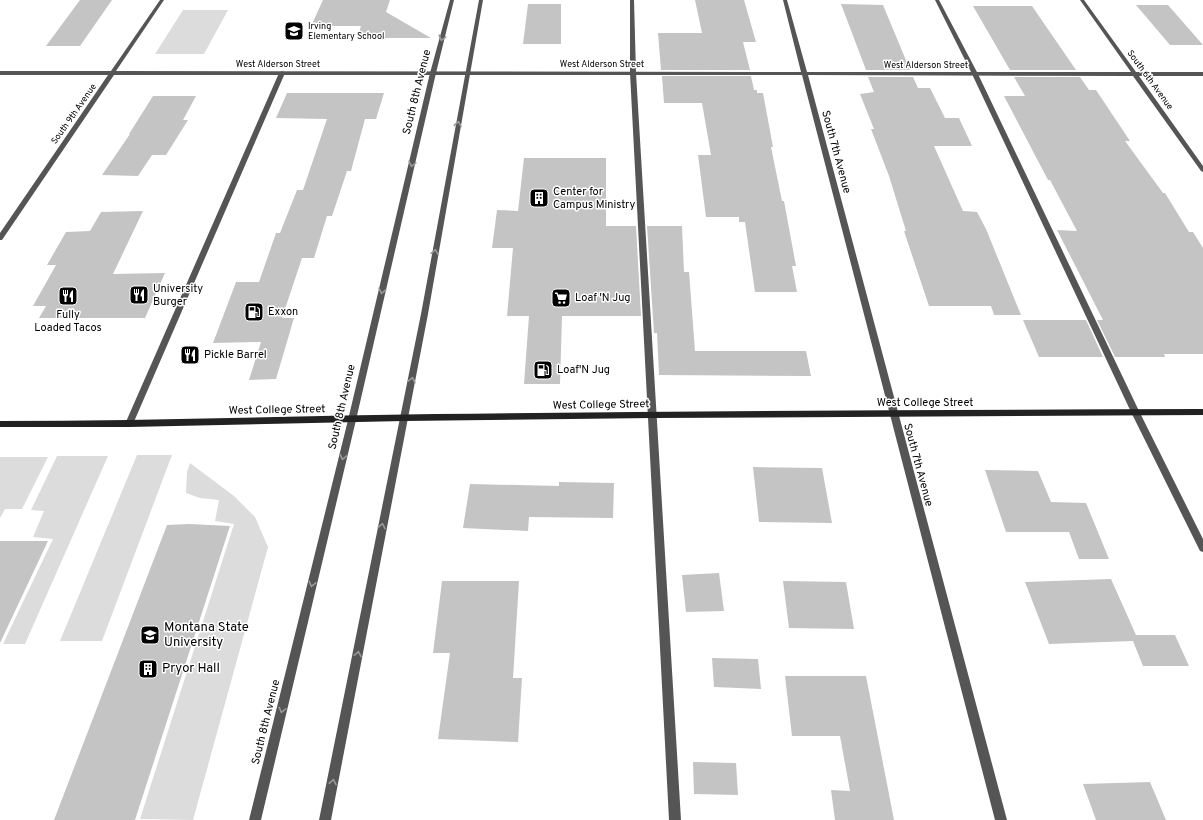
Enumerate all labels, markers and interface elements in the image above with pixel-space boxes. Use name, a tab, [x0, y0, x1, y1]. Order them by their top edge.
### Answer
school or university icon: Irving Elementary School	[283, 20, 305, 42]
place label: Irving Elementary School	[308, 21, 384, 42]
one-way arrow	[438, 34, 447, 41]
street label: South 8th Avenue	[400, 48, 434, 136]
street label: South 6th Avenue	[1125, 48, 1175, 112]
street label: West Alderson Street	[236, 59, 320, 70]
street label: West Alderson Street	[560, 59, 644, 70]
street label: West Alderson Street	[884, 60, 968, 71]
street label: South 9th Avenue	[49, 82, 99, 146]
street label: South 7th Avenue	[818, 109, 854, 195]
one-way arrow	[453, 121, 461, 127]
one-way arrow	[408, 161, 416, 167]
place label: Center for Campus Ministry	[553, 185, 635, 212]
building icon: Center for Campus Ministry	[528, 187, 550, 209]
one-way arrow	[431, 249, 439, 255]
place label: University Burger	[153, 282, 203, 309]
restaurant icon: University Burger	[128, 284, 150, 306]
restaurant icon: Fully Loaded Tacos	[57, 285, 79, 307]
one-way arrow	[378, 287, 387, 294]
supermarket icon: Loaf 'N Jug	[550, 287, 572, 309]
place label: Loaf 'N Jug	[575, 291, 631, 305]
fuel station icon: Exxon	[243, 301, 265, 323]
place label: Exxon	[268, 305, 298, 319]
place label: Fully Loaded Tacos	[34, 308, 102, 335]
restaurant icon: Pickle Barrel	[179, 344, 201, 366]
place label: Pickle Barrel	[204, 348, 267, 362]
fuel station icon: Loaf'N Jug	[532, 359, 554, 381]
street label: South 8th Avenue	[325, 363, 359, 451]
place label: Loaf'N Jug	[557, 363, 610, 377]
one-way arrow	[407, 377, 415, 383]
street label: West College Street	[877, 396, 973, 410]
street label: West College Street	[553, 397, 649, 413]
street label: West College Street	[229, 402, 325, 418]
street label: South 7th Avenue	[900, 422, 936, 508]
one-way arrow	[339, 454, 347, 461]
one-way arrow	[378, 523, 386, 530]
one-way arrow	[308, 580, 317, 587]
place label: Montana State University	[164, 620, 249, 651]
school or university icon: Montana State University	[139, 624, 161, 646]
one-way arrow	[353, 651, 361, 657]
building icon: Pryor Hall	[137, 658, 159, 680]
place label: Pryor Hall	[162, 661, 220, 677]
street label: South 8th Avenue	[249, 678, 283, 766]
one-way arrow	[278, 707, 286, 713]
one-way arrow	[328, 779, 337, 785]

